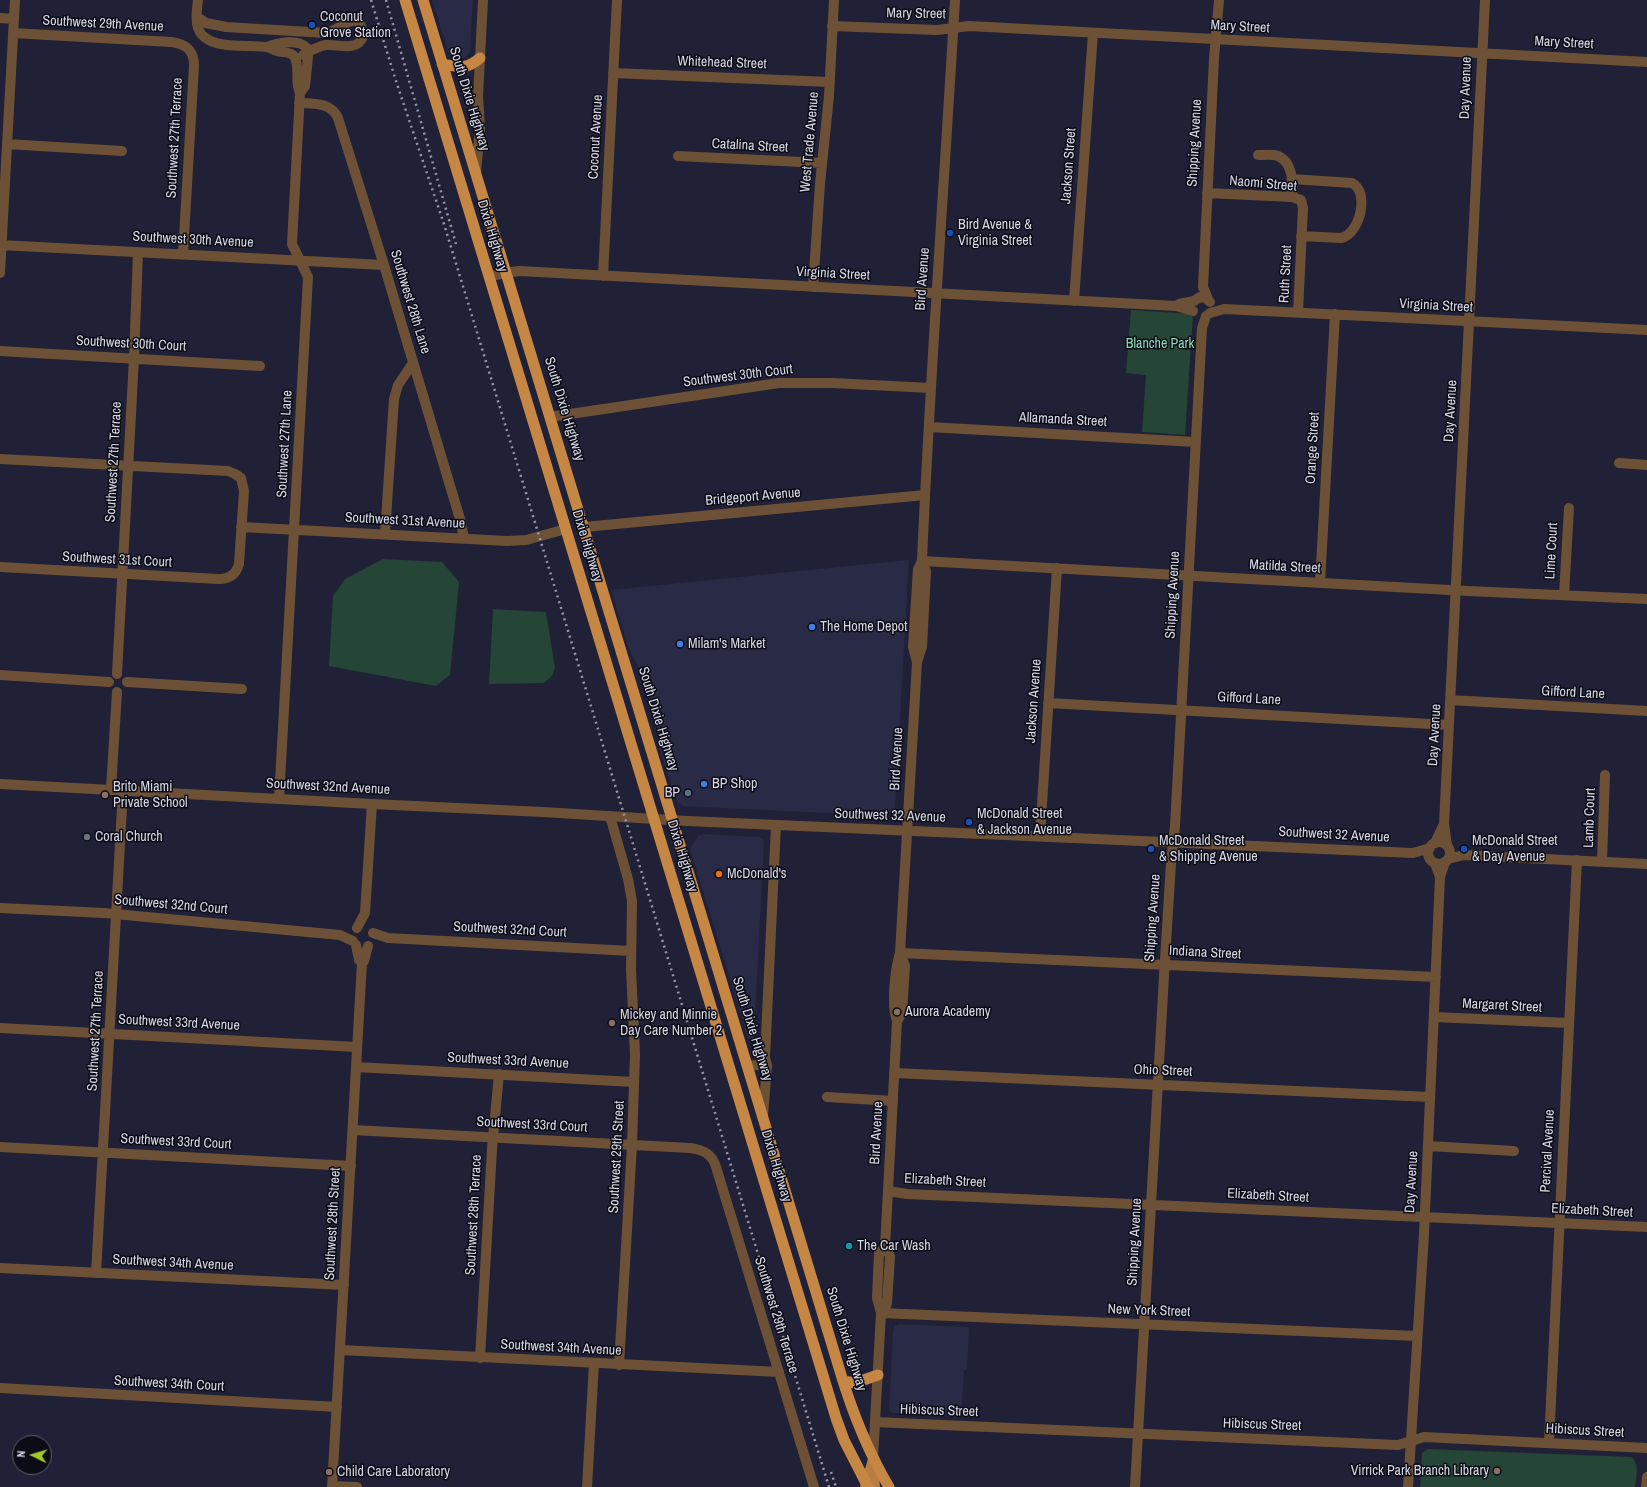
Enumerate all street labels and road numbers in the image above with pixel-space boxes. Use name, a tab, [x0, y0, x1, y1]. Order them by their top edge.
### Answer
street label: Mary Street	[886, 5, 946, 23]
street label: Southwest 29th Avenue	[42, 12, 164, 36]
street label: Mary Street	[1210, 17, 1270, 37]
street label: Mary Street	[1534, 33, 1594, 53]
street label: South Dixie Highway	[445, 45, 493, 153]
street label: Whitehead Street	[677, 53, 767, 73]
street label: Day Avenue	[1457, 57, 1475, 119]
street label: Southwest 27th Terrace	[163, 77, 187, 199]
street label: West Trade Avenue	[797, 91, 823, 193]
street label: Coconut Avenue	[585, 94, 607, 180]
street label: Shipping Avenue	[1184, 99, 1206, 187]
street label: Jackson Street	[1058, 128, 1080, 204]
street label: Catalina Street	[711, 136, 789, 156]
street label: Naomi Street	[1229, 173, 1297, 195]
street label: Dixie Highway	[473, 198, 511, 274]
street label: Southwest 30th Avenue	[132, 228, 254, 252]
street label: Ruth Street	[1276, 245, 1296, 303]
street label: Bird Avenue	[912, 247, 934, 311]
street label: Southwest 28th Lane	[386, 248, 434, 356]
street label: Virginia Street	[796, 264, 870, 284]
street label: Virginia Street	[1399, 296, 1473, 316]
street label: Southwest 30th Court	[75, 333, 187, 355]
street label: South Dixie Highway	[540, 355, 588, 463]
street label: Southwest 30th Court	[682, 361, 794, 391]
street label: Day Avenue	[1441, 379, 1461, 443]
street label: Southwest 27th Lane	[274, 390, 296, 498]
street label: Southwest 27th Terrace	[102, 401, 126, 523]
street label: Allamanda Street	[1019, 409, 1107, 431]
street label: Orange Street	[1303, 412, 1323, 484]
street label: Bridgeport Avenue	[705, 484, 801, 510]
street label: Dixie Highway	[568, 508, 606, 584]
street label: Southwest 31st Avenue	[344, 509, 466, 533]
street label: Lime Court	[1542, 522, 1562, 580]
street label: Southwest 31st Court	[62, 549, 172, 571]
street label: Shipping Avenue	[1162, 551, 1184, 639]
street label: Matilda Street	[1249, 557, 1321, 577]
street label: Jackson Avenue	[1023, 658, 1045, 744]
street label: South Dixie Highway	[634, 665, 682, 773]
street label: Gifford Lane	[1541, 683, 1605, 703]
street label: Gifford Lane	[1217, 689, 1281, 709]
street label: Day Avenue	[1425, 703, 1445, 767]
street label: Bird Avenue	[887, 727, 907, 791]
street label: Southwest 32nd Avenue	[266, 775, 390, 799]
street label: Lamb Court	[1581, 788, 1599, 848]
street label: Southwest 32 Avenue	[834, 806, 946, 826]
street label: Dixie Highway	[663, 818, 701, 894]
street label: Southwest 32 Avenue	[1278, 824, 1390, 846]
street label: Shipping Avenue	[1142, 874, 1164, 962]
street label: Southwest 32nd Court	[114, 892, 228, 918]
street label: Southwest 32nd Court	[453, 919, 567, 941]
street label: Indiana Street	[1169, 943, 1241, 963]
street label: Southwest 27th Terrace	[84, 970, 108, 1092]
street label: South Dixie Highway	[728, 975, 776, 1083]
street label: Margaret Street	[1462, 996, 1542, 1016]
street label: Southwest 33rd Avenue	[118, 1011, 240, 1035]
street label: Southwest 33rd Avenue	[447, 1049, 569, 1073]
street label: Ohio Street	[1133, 1062, 1193, 1080]
street label: Southwest 29th Street	[606, 1100, 628, 1214]
street label: Bird Avenue	[867, 1101, 887, 1165]
street label: Percival Avenue	[1537, 1109, 1559, 1193]
street label: Southwest 33rd Court	[476, 1114, 588, 1136]
street label: Dixie Highway	[757, 1128, 795, 1204]
street label: Southwest 33rd Court	[120, 1131, 232, 1153]
street label: Day Avenue	[1402, 1150, 1422, 1214]
street label: Southwest 28th Terrace	[462, 1154, 486, 1276]
street label: Southwest 28th Street	[322, 1167, 344, 1281]
street label: Elizabeth Street	[904, 1170, 986, 1192]
street label: Elizabeth Street	[1227, 1185, 1309, 1207]
street label: Shipping Avenue	[1124, 1198, 1146, 1286]
street label: Elizabeth Street	[1551, 1200, 1633, 1222]
street label: Southwest 34th Avenue	[112, 1251, 234, 1275]
street label: Southwest 29th Terrace	[750, 1255, 802, 1375]
street label: South Dixie Highway	[822, 1285, 870, 1393]
street label: New York Street	[1107, 1301, 1191, 1321]
street label: Southwest 34th Avenue	[500, 1336, 622, 1360]
street label: Southwest 34th Court	[113, 1373, 225, 1395]
street label: Hibiscus Street	[899, 1401, 979, 1421]
street label: Hibiscus Street	[1222, 1415, 1302, 1435]
street label: Hibiscus Street	[1545, 1421, 1625, 1441]

